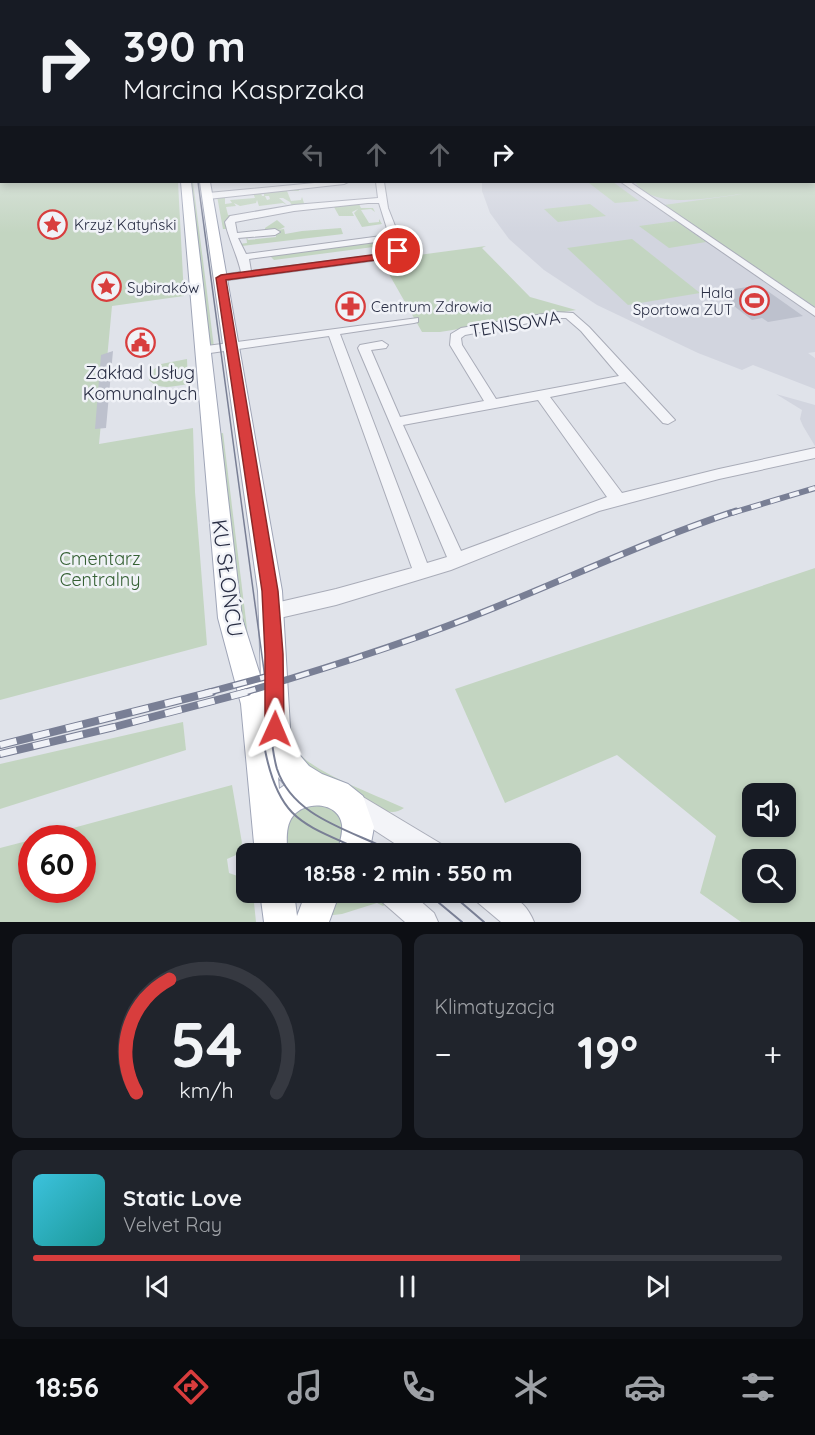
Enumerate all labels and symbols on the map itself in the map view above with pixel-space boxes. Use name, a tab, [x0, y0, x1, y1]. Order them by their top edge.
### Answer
place icon: Krzyż Katyński	[37, 208, 69, 240]
place label: Krzyż Katyński	[74, 215, 177, 234]
pin	[372, 225, 423, 276]
place icon: Sybiraków	[90, 271, 122, 303]
place label: Sybiraków	[127, 278, 199, 297]
place label: Hala Sportowa ZUT	[633, 283, 733, 319]
sports icon: Hala Sportowa ZUT	[738, 285, 770, 317]
pharmacy icon: Centrum Zdrowia	[334, 290, 366, 322]
place label: Centrum Zdrowia	[371, 297, 492, 316]
street label: TENISOWA	[468, 305, 562, 342]
public building icon: Zakład Usług Komunalnych	[124, 327, 156, 359]
place label: Zakład Usług Komunalnych	[83, 361, 197, 405]
street label: KU SŁOŃCU	[207, 517, 249, 639]
park label: Cmentarz Centralny	[59, 547, 141, 591]
position arrow	[243, 697, 307, 761]
speed limit sign: 60	[18, 825, 96, 903]

